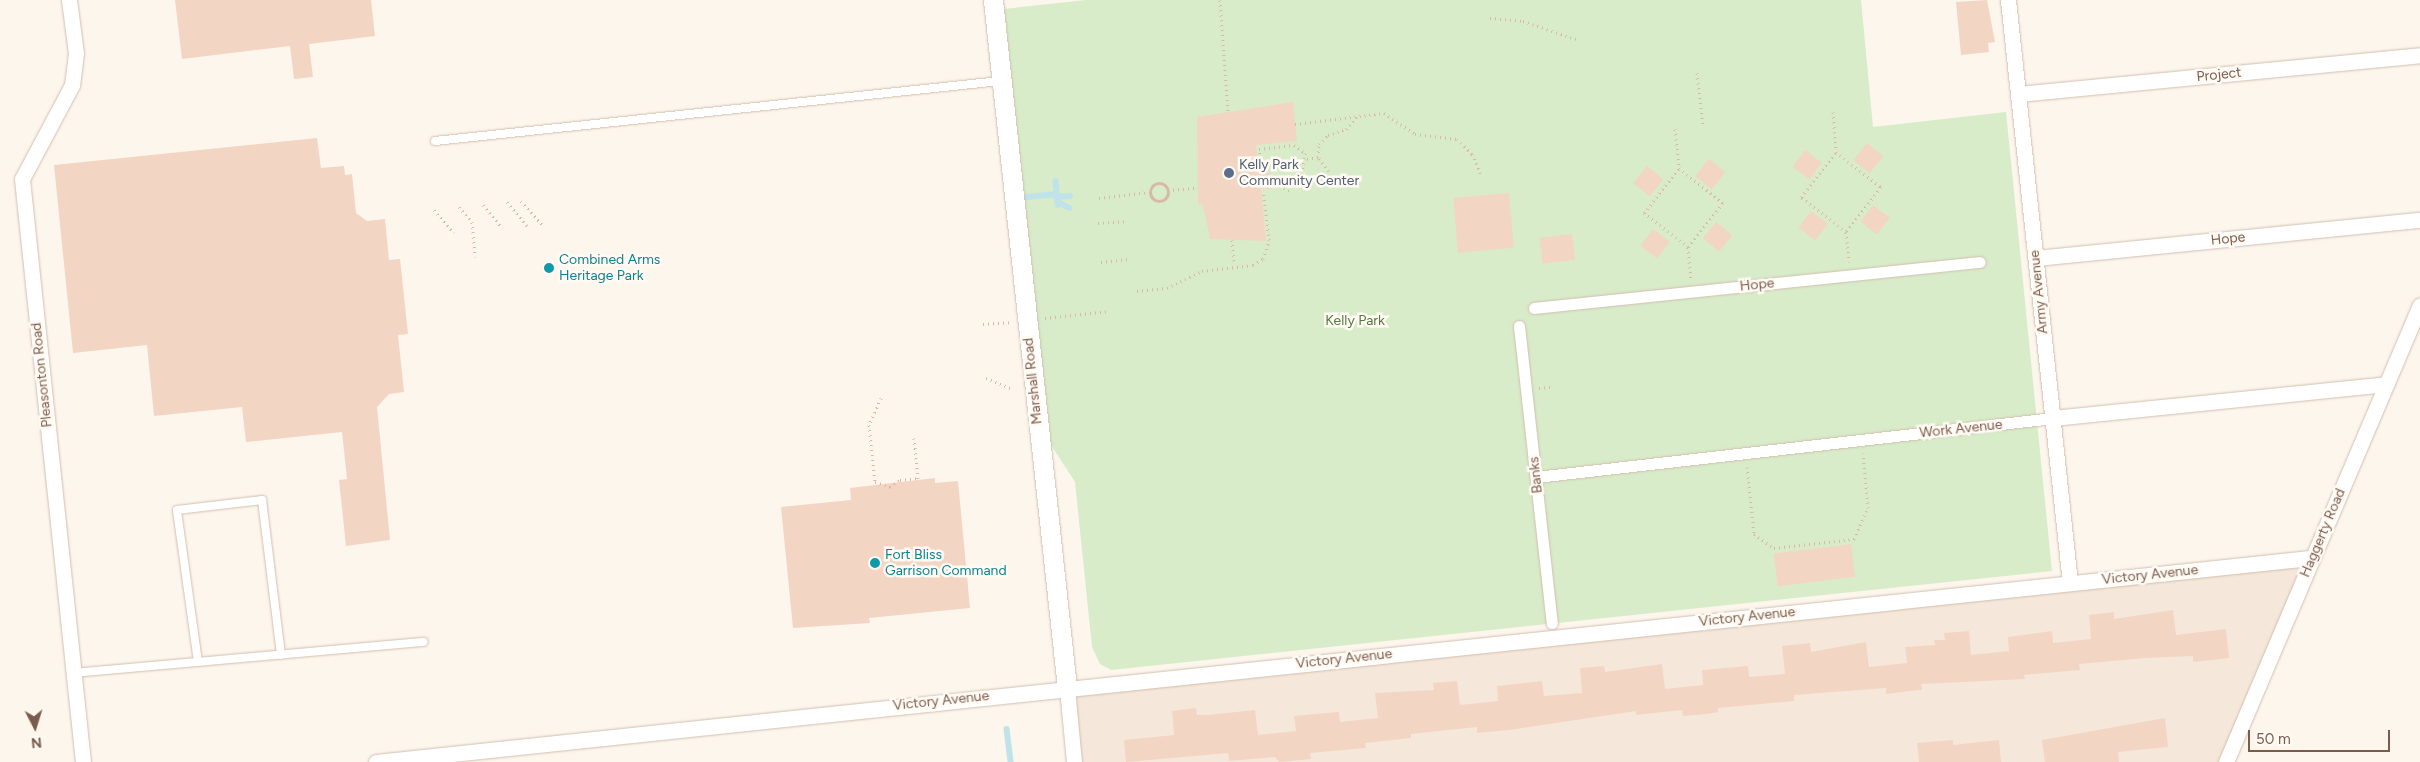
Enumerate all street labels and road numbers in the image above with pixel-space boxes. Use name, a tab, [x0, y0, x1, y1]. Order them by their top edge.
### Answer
street label: Project	[2196, 64, 2242, 86]
street label: Hope	[2210, 229, 2246, 249]
street label: Army Avenue	[2026, 249, 2052, 335]
street label: Hope	[1739, 275, 1775, 295]
street label: Pleasonton Road	[28, 322, 56, 428]
street label: Marshall Road	[1020, 337, 1046, 425]
street label: Work Avenue	[1919, 416, 2003, 442]
street label: Banks	[1526, 456, 1546, 494]
street label: Haggerty Road	[2297, 486, 2349, 580]
street label: Victory Avenue	[2101, 562, 2199, 588]
street label: Victory Avenue	[1698, 604, 1796, 630]
street label: Victory Avenue	[1295, 646, 1393, 672]
street label: Victory Avenue	[892, 688, 990, 714]

